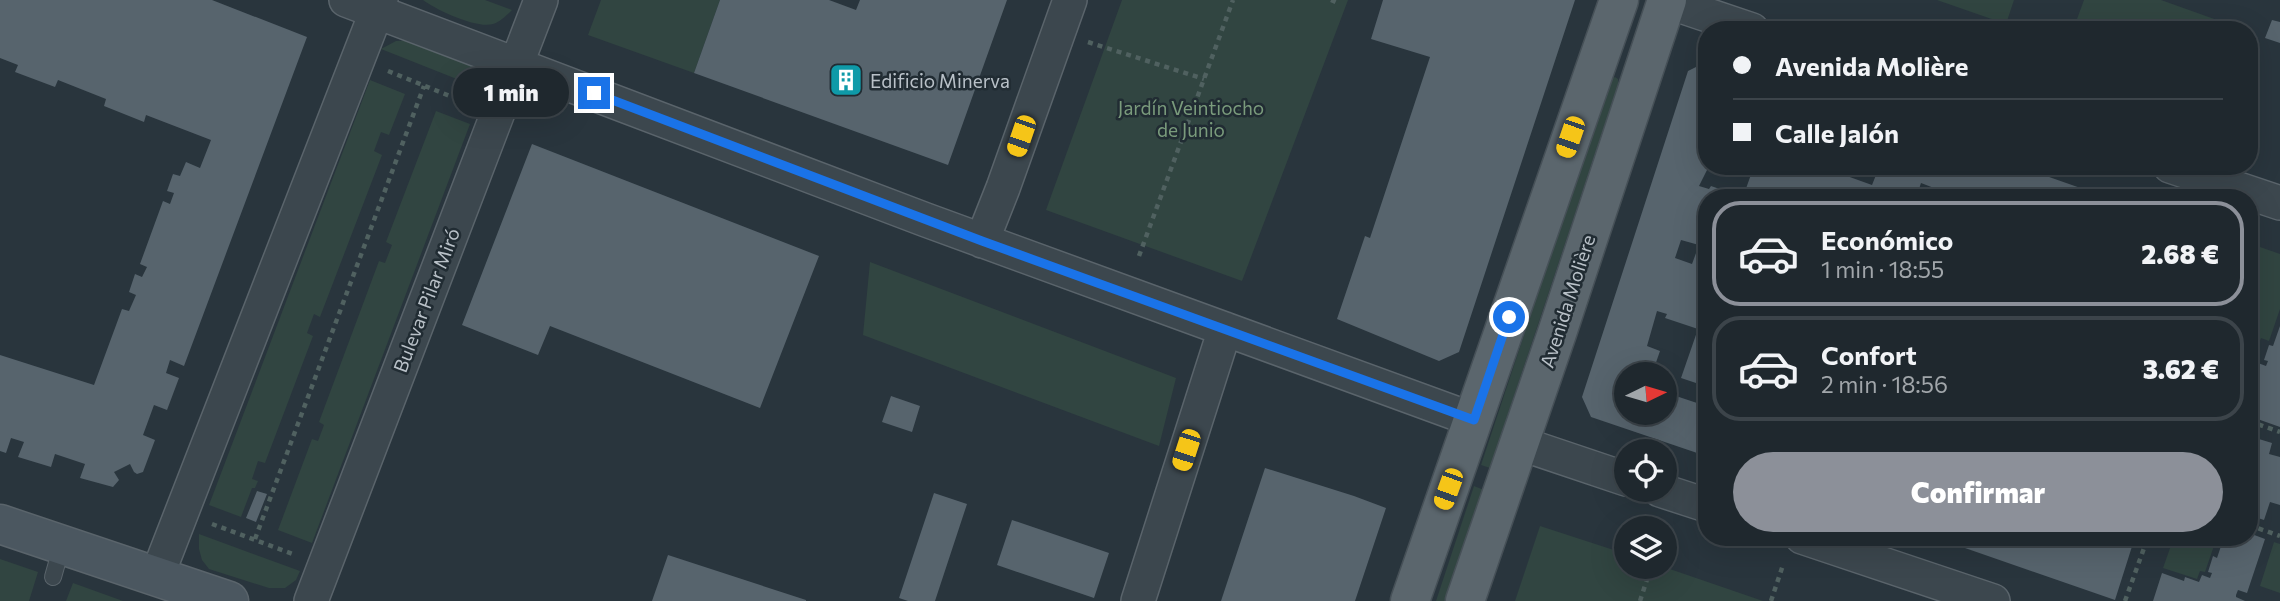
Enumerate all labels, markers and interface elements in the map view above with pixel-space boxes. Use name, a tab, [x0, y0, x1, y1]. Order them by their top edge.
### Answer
text: Avenida Molière	[1775, 50, 1968, 81]
building icon: Edificio Minerva	[827, 61, 865, 99]
callout: 1 min	[454, 68, 570, 118]
place label: Edificio Minerva	[870, 69, 1010, 92]
route end	[578, 77, 610, 109]
text: 1 min	[483, 78, 539, 106]
park label: Jardín Veintiocho de Junio	[1118, 96, 1264, 141]
car	[1005, 113, 1038, 159]
car	[1554, 114, 1587, 160]
text: Calle Jalón	[1775, 117, 1899, 148]
icon: car	[1737, 222, 1800, 285]
text: Económico	[1821, 224, 1953, 255]
street label: Bulevar Pilar Miró	[388, 225, 464, 375]
street label: Avenida Molière	[1535, 232, 1599, 370]
text: 2.68 €	[2141, 238, 2219, 269]
text: 1 min · 18:55	[1821, 255, 1944, 283]
route start	[1493, 301, 1525, 333]
icon: car	[1737, 337, 1800, 400]
text: Confort	[1821, 339, 1917, 370]
text: 3.62 €	[2143, 353, 2219, 384]
north arrow	[1614, 362, 1676, 425]
map controls	[1614, 362, 1677, 579]
text: 2 min · 18:56	[1821, 370, 1948, 398]
car	[1170, 427, 1203, 473]
button: locate	[1614, 439, 1677, 502]
button: Confirmar	[1733, 452, 2223, 532]
car	[1431, 466, 1466, 512]
button: layers	[1614, 516, 1677, 579]

